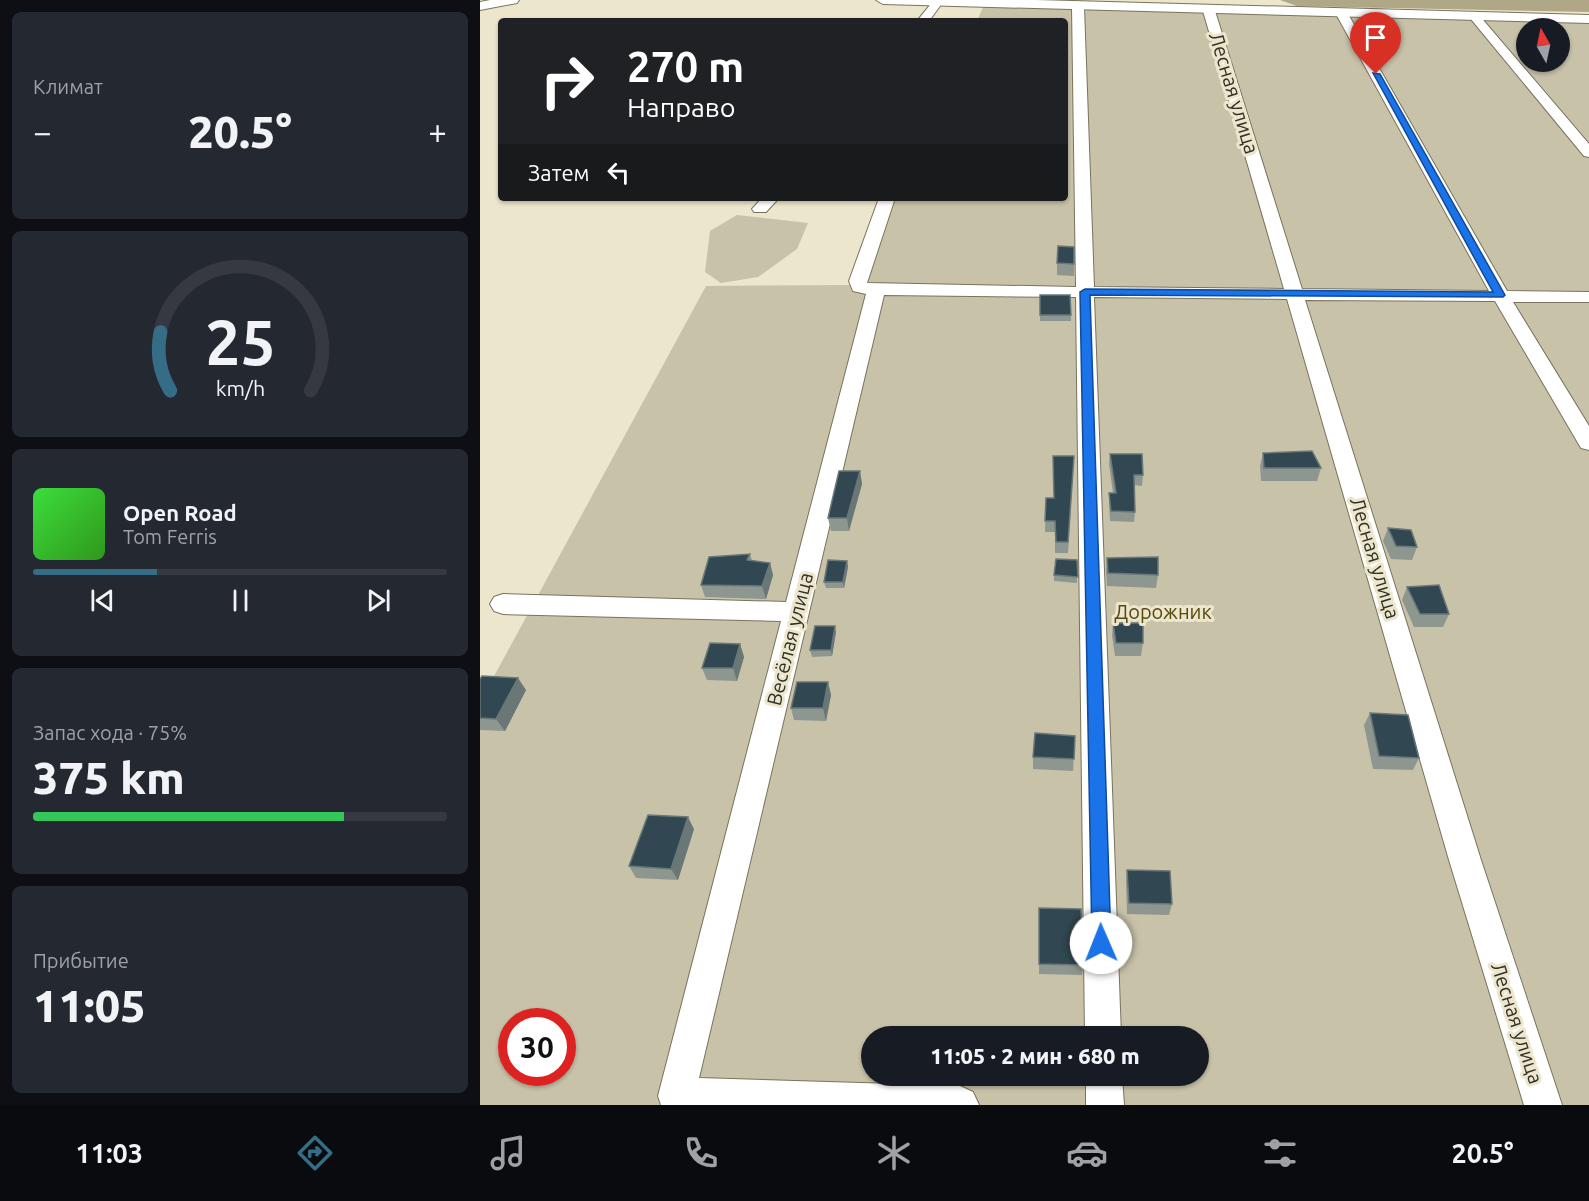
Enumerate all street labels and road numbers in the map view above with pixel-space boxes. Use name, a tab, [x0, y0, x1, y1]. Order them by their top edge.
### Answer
street label: Лесная улица	[1205, 29, 1264, 157]
street label: Лесная улица	[1346, 494, 1405, 622]
street label: Весёлая улица	[762, 570, 817, 708]
street label: Лесная улица	[1487, 959, 1548, 1086]

